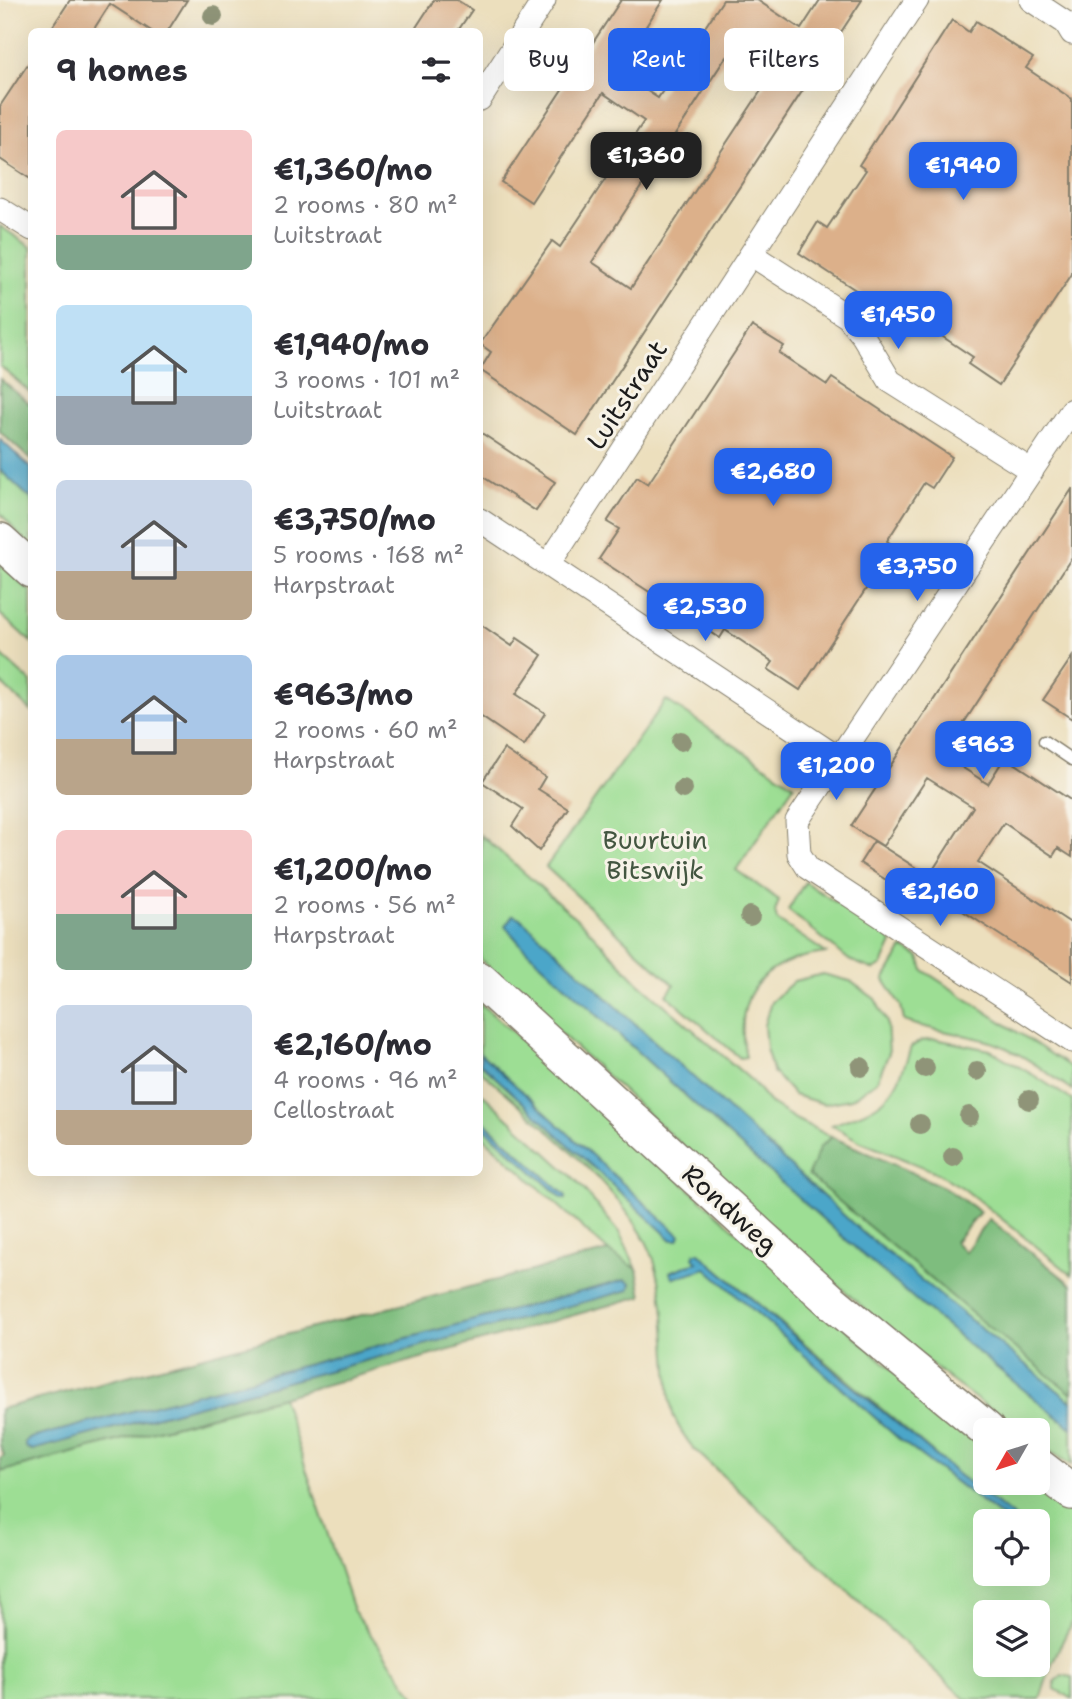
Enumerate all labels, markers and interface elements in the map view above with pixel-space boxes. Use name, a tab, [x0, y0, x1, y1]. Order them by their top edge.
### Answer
chip: Buy	[504, 28, 594, 91]
chip: Rent	[608, 28, 710, 91]
chip: Filters	[724, 28, 844, 91]
text: 9 homes	[56, 50, 188, 91]
icon: filters	[417, 51, 455, 89]
pin: €1,360	[589, 132, 703, 192]
text: €1,360	[607, 140, 685, 170]
pin: €1,940	[906, 142, 1020, 202]
text: €1,360/mo	[273, 149, 433, 190]
text: €1,940	[925, 150, 1001, 180]
icon: home	[112, 158, 196, 242]
text: 2 rooms · 80 m²	[273, 190, 458, 220]
text: Luitstraat	[273, 220, 382, 250]
pin: €1,450	[841, 292, 955, 351]
text: €1,450	[860, 299, 936, 329]
text: €1,940/mo	[273, 324, 429, 365]
icon: home	[112, 333, 196, 417]
street label: Luitstraat	[578, 333, 675, 456]
text: 3 rooms · 101 m²	[273, 365, 460, 395]
text: Luitstraat	[273, 395, 382, 425]
pin: €2,680	[716, 448, 830, 508]
text: €2,680	[730, 456, 816, 486]
text: €3,750/mo	[273, 499, 436, 540]
icon: home	[112, 508, 196, 592]
text: 5 rooms · 168 m²	[273, 540, 464, 570]
pin: €3,750	[860, 544, 974, 603]
text: €3,750	[876, 551, 958, 581]
text: Harpstraat	[273, 570, 395, 600]
pin: €2,530	[648, 584, 762, 643]
text: €2,530	[663, 591, 747, 621]
text: €963/mo	[273, 674, 414, 715]
icon: home	[112, 683, 196, 767]
text: 2 rooms · 60 m²	[273, 715, 458, 745]
pin: €963	[942, 722, 1024, 781]
text: €963	[951, 729, 1015, 759]
pin: €1,200	[779, 742, 893, 802]
text: Harpstraat	[273, 745, 395, 775]
text: €1,200	[797, 750, 875, 780]
park label: Buurtuin Bitswijk	[603, 822, 707, 887]
text: €1,200/mo	[273, 849, 432, 890]
icon: home	[112, 858, 196, 942]
pin: €2,160	[883, 869, 997, 928]
text: €2,160	[901, 876, 979, 906]
text: 2 rooms · 56 m²	[273, 890, 456, 920]
text: Harpstraat	[273, 920, 395, 950]
text: €2,160/mo	[273, 1024, 432, 1065]
icon: home	[112, 1033, 196, 1117]
text: 4 rooms · 96 m²	[273, 1065, 458, 1095]
text: Cellostraat	[273, 1095, 395, 1125]
street label: Rondweg	[675, 1156, 786, 1261]
north arrow	[973, 1418, 1050, 1494]
map controls	[973, 1418, 1050, 1677]
button: locate	[973, 1509, 1050, 1586]
button: layers	[973, 1600, 1050, 1677]

